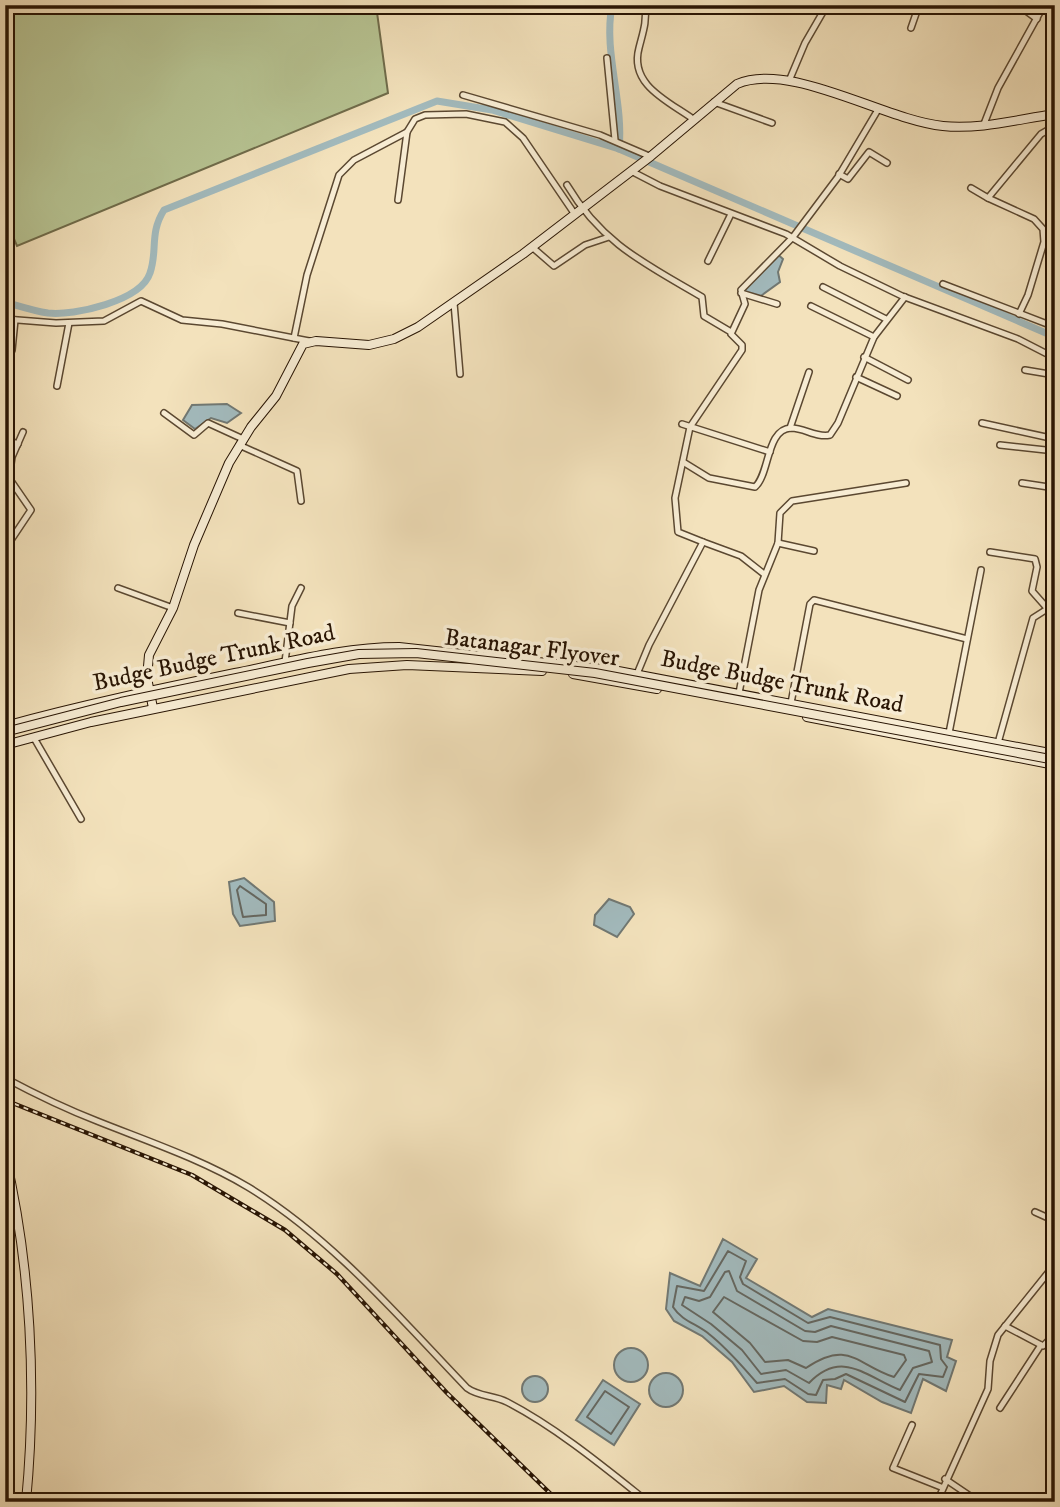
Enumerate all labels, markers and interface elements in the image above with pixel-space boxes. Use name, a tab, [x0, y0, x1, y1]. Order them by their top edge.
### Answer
street label: Budge Budge Trunk Road	[90, 618, 338, 698]
street label: Batanagar Flyover	[443, 622, 621, 674]
street label: Budge Budge Trunk Road	[658, 644, 906, 720]

